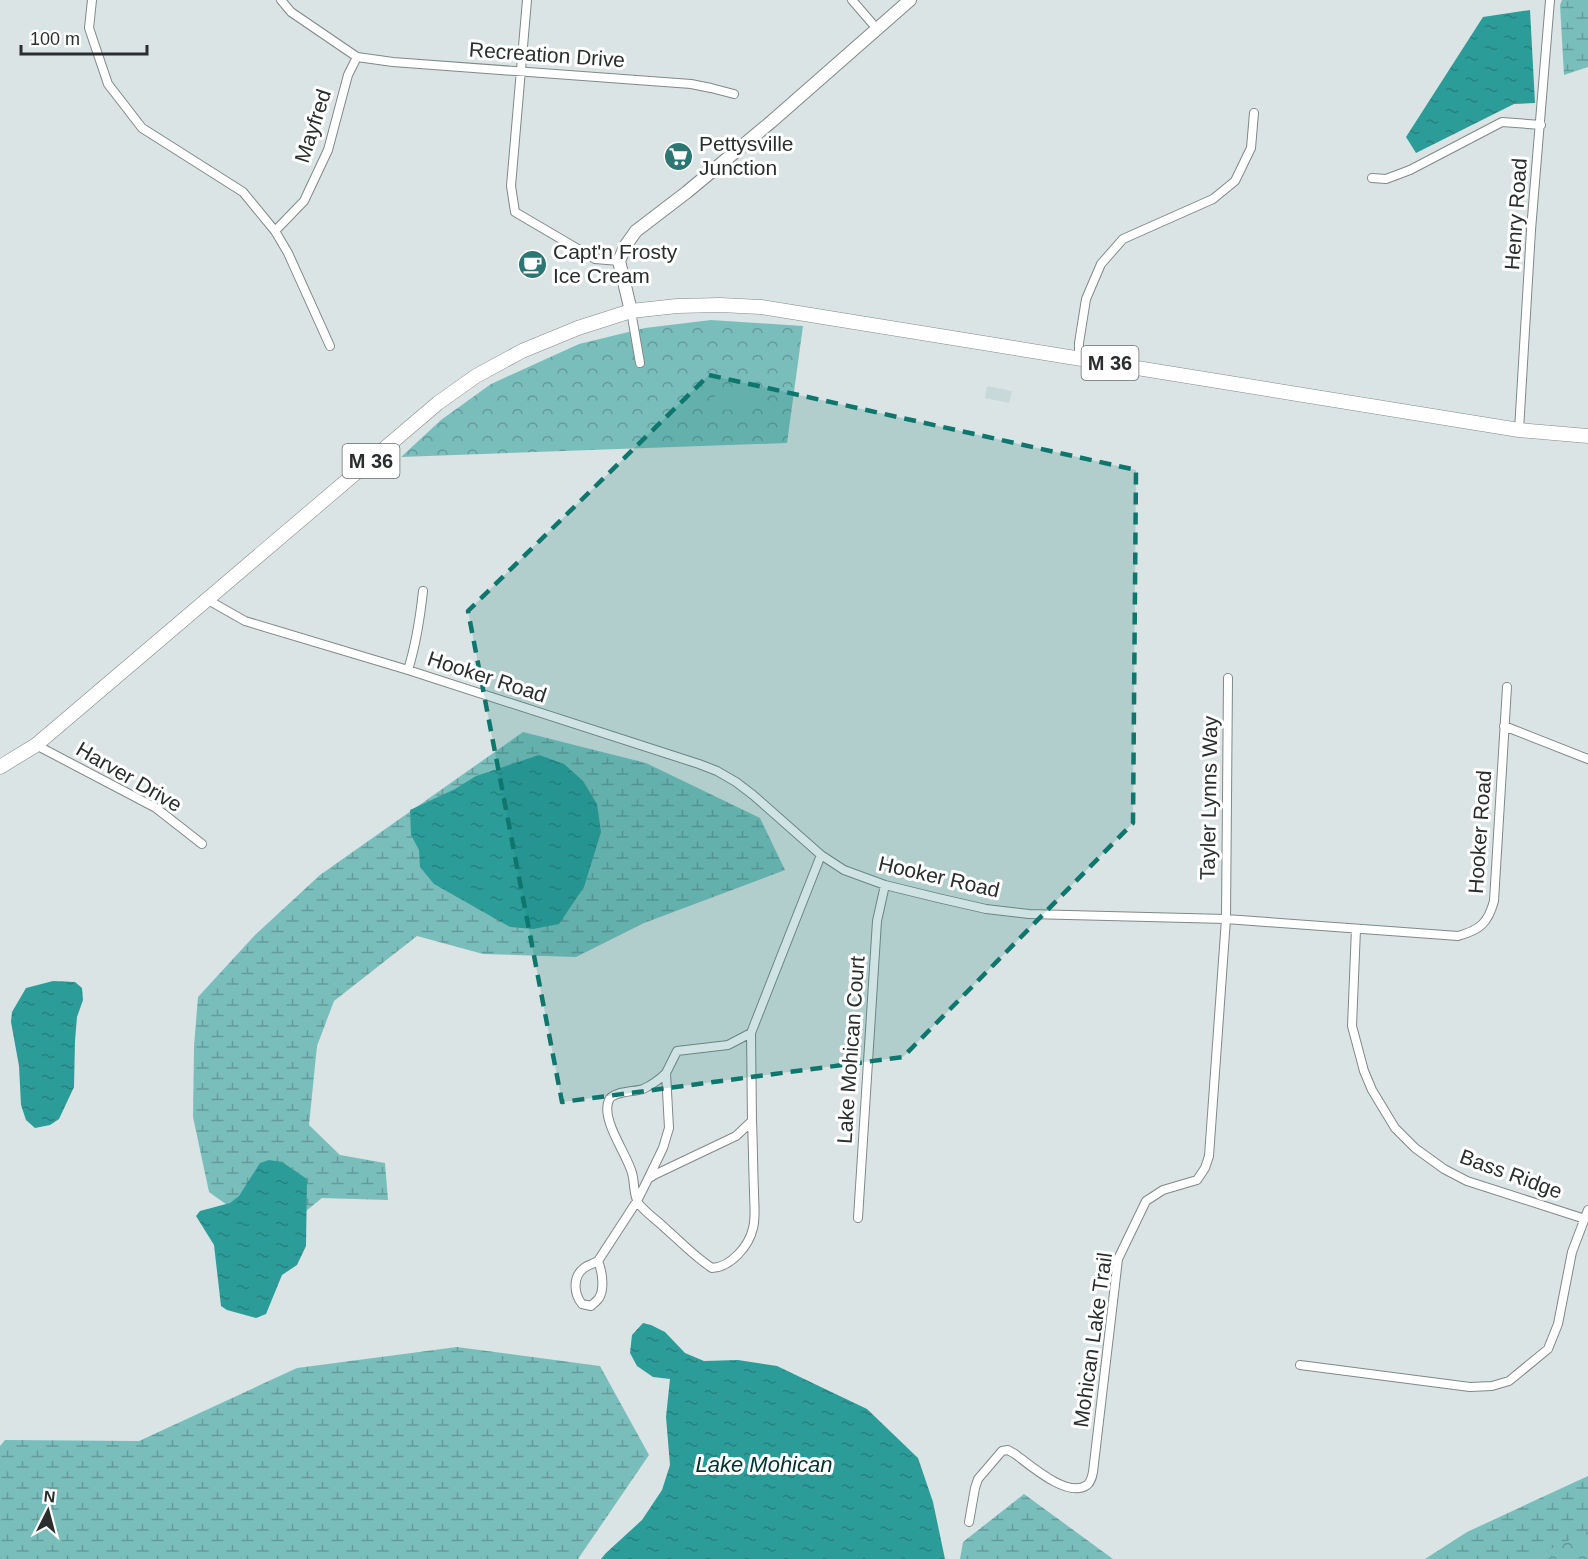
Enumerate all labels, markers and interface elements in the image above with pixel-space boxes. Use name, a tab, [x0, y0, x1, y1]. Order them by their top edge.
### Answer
scale bar	[21, 18, 147, 56]
text: 100 m	[30, 29, 80, 49]
street label: Recreation Drive	[468, 38, 626, 71]
street label: Mayfred	[290, 86, 335, 165]
place label: Pettysville Junction	[699, 132, 794, 179]
supermarket icon: Pettysville Junction	[662, 140, 694, 172]
street label: Henry Road	[1500, 157, 1531, 271]
place label: Capt'n Frosty Ice Cream	[553, 240, 678, 287]
cafe icon: Capt'n Frosty Ice Cream	[516, 248, 548, 280]
road number: M 36	[1082, 346, 1138, 380]
road number: M 36	[342, 444, 400, 478]
street label: Hooker Road	[425, 646, 550, 707]
street label: Tayler Lynns Way	[1196, 715, 1221, 880]
street label: Harver Drive	[72, 737, 186, 816]
street label: Hooker Road	[1464, 769, 1495, 894]
street label: Hooker Road	[876, 851, 1002, 902]
street label: Lake Mohican Court	[832, 955, 869, 1145]
street label: Bass Ridge	[1457, 1144, 1566, 1203]
street label: Mohican Lake Trail	[1069, 1251, 1116, 1429]
water label: Lake Mohican	[696, 1452, 832, 1477]
north arrow	[18, 1481, 78, 1541]
text: N	[43, 1488, 56, 1506]

